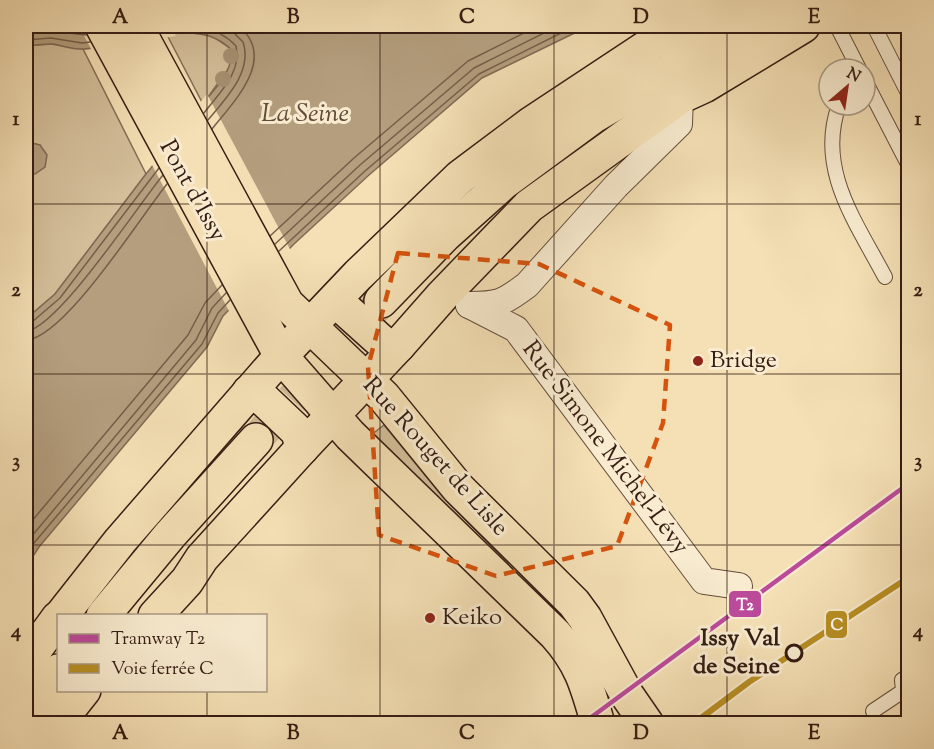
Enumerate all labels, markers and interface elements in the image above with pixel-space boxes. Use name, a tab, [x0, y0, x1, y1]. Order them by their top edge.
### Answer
text: A	[112, 4, 129, 33]
text: B	[287, 4, 300, 33]
text: C	[459, 4, 475, 33]
text: D	[633, 4, 649, 33]
text: E	[808, 4, 821, 33]
north arrow	[817, 57, 877, 117]
text: N	[842, 63, 864, 89]
water label: La Seine	[261, 96, 349, 133]
text: 1	[13, 106, 20, 135]
text: 1	[915, 106, 922, 135]
street label: Pont d'Issy	[150, 134, 234, 248]
text: 2	[11, 277, 21, 306]
text: 2	[913, 277, 923, 306]
street label: Rue Simone Michel-Lévy	[513, 334, 697, 562]
place label: Bridge	[710, 344, 777, 378]
marker: Bridge	[691, 354, 705, 368]
street label: Rue Rouget de Lisle	[354, 370, 516, 544]
text: 3	[12, 448, 20, 477]
text: 3	[914, 448, 922, 477]
line badge: T2	[728, 590, 762, 618]
text: T2	[736, 595, 754, 618]
place label: Keiko	[442, 601, 502, 635]
line badge: C	[825, 610, 848, 639]
marker: Keiko	[423, 611, 437, 625]
legend	[57, 614, 267, 692]
text: C	[831, 615, 844, 638]
text: 4	[10, 618, 21, 647]
text: 4	[912, 618, 923, 647]
place label: Issy Val de Seine	[693, 622, 780, 684]
text: Tramway T2	[111, 627, 206, 653]
marker: Issy Val de Seine	[785, 644, 803, 662]
text: Voie ferrée C	[111, 657, 214, 683]
text: A	[112, 720, 129, 749]
text: B	[287, 720, 300, 749]
text: C	[459, 720, 475, 749]
text: D	[633, 720, 649, 749]
text: E	[808, 720, 821, 749]

